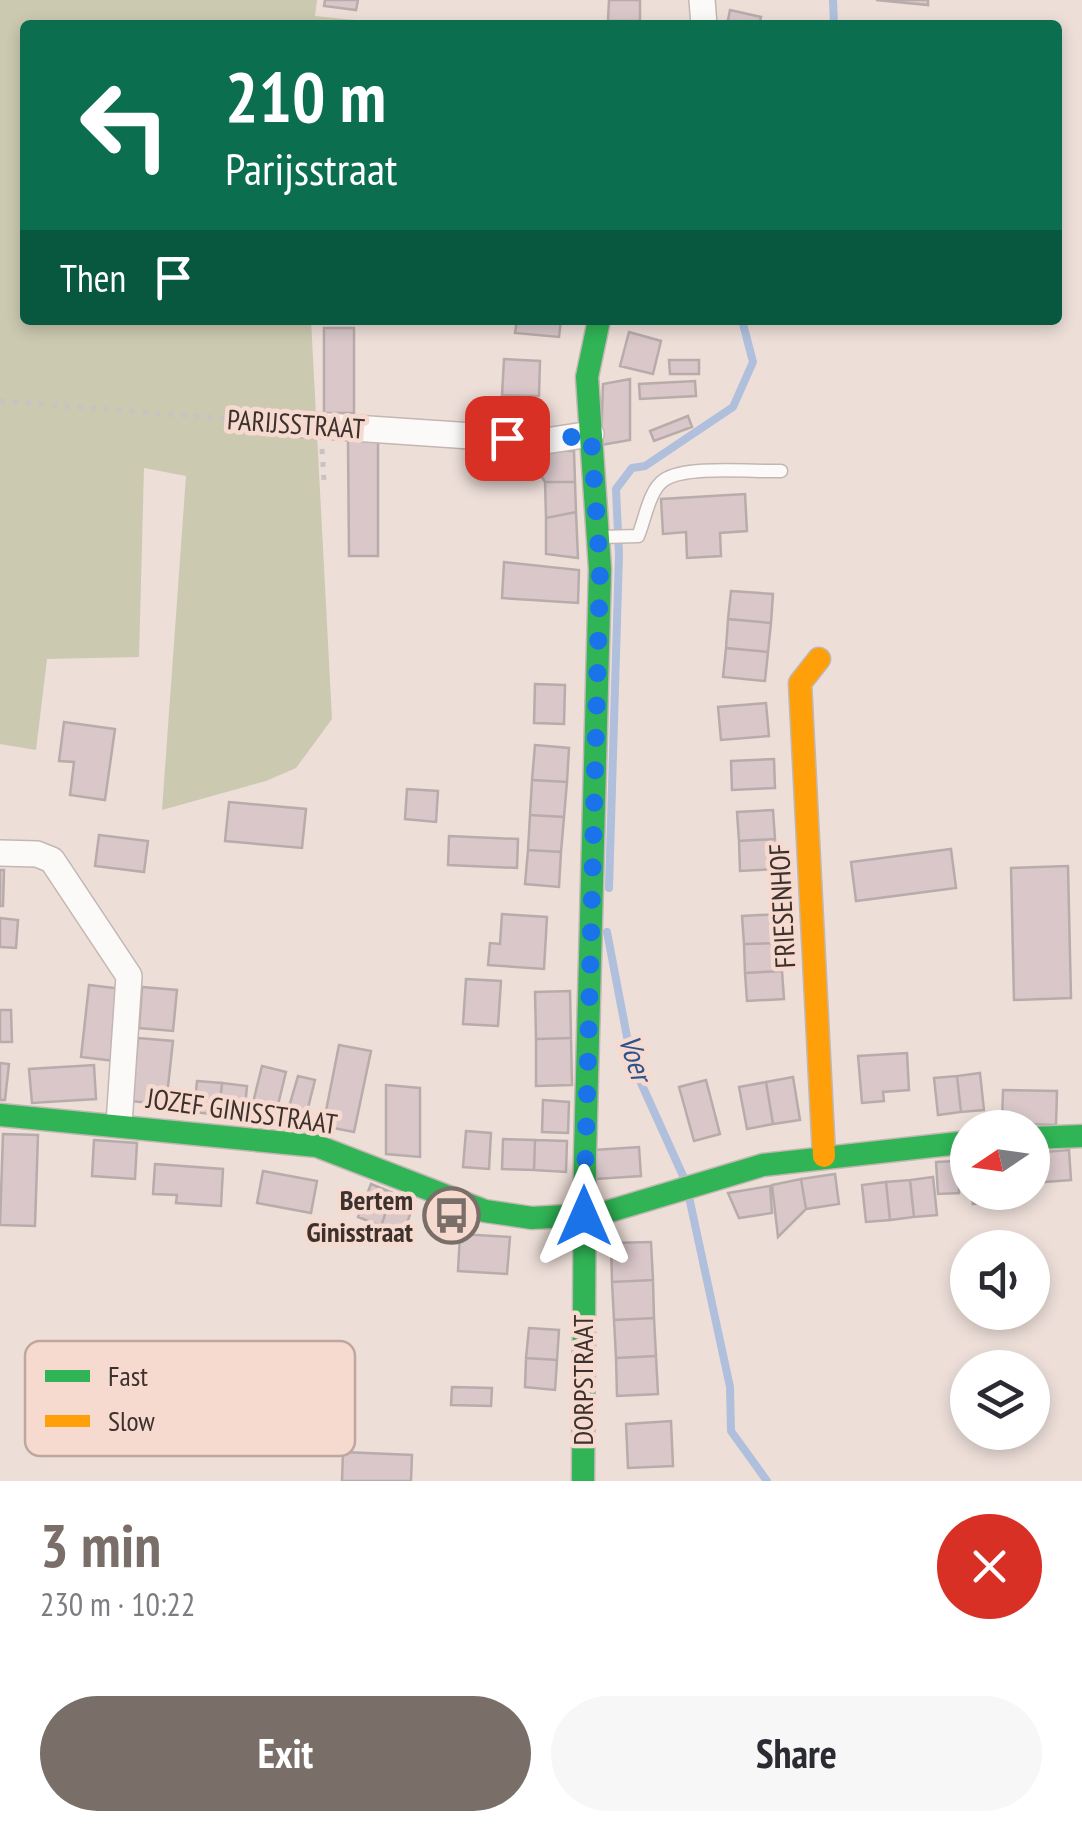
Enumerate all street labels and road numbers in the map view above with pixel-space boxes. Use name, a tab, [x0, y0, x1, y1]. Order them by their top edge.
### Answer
street label: PARIJSSTRAAT	[226, 400, 367, 447]
street label: FRIESENHOF	[760, 843, 803, 969]
street label: JOZEF GINISSTRAAT	[143, 1079, 340, 1142]
street label: DORPSTRAAT	[564, 1314, 601, 1445]

